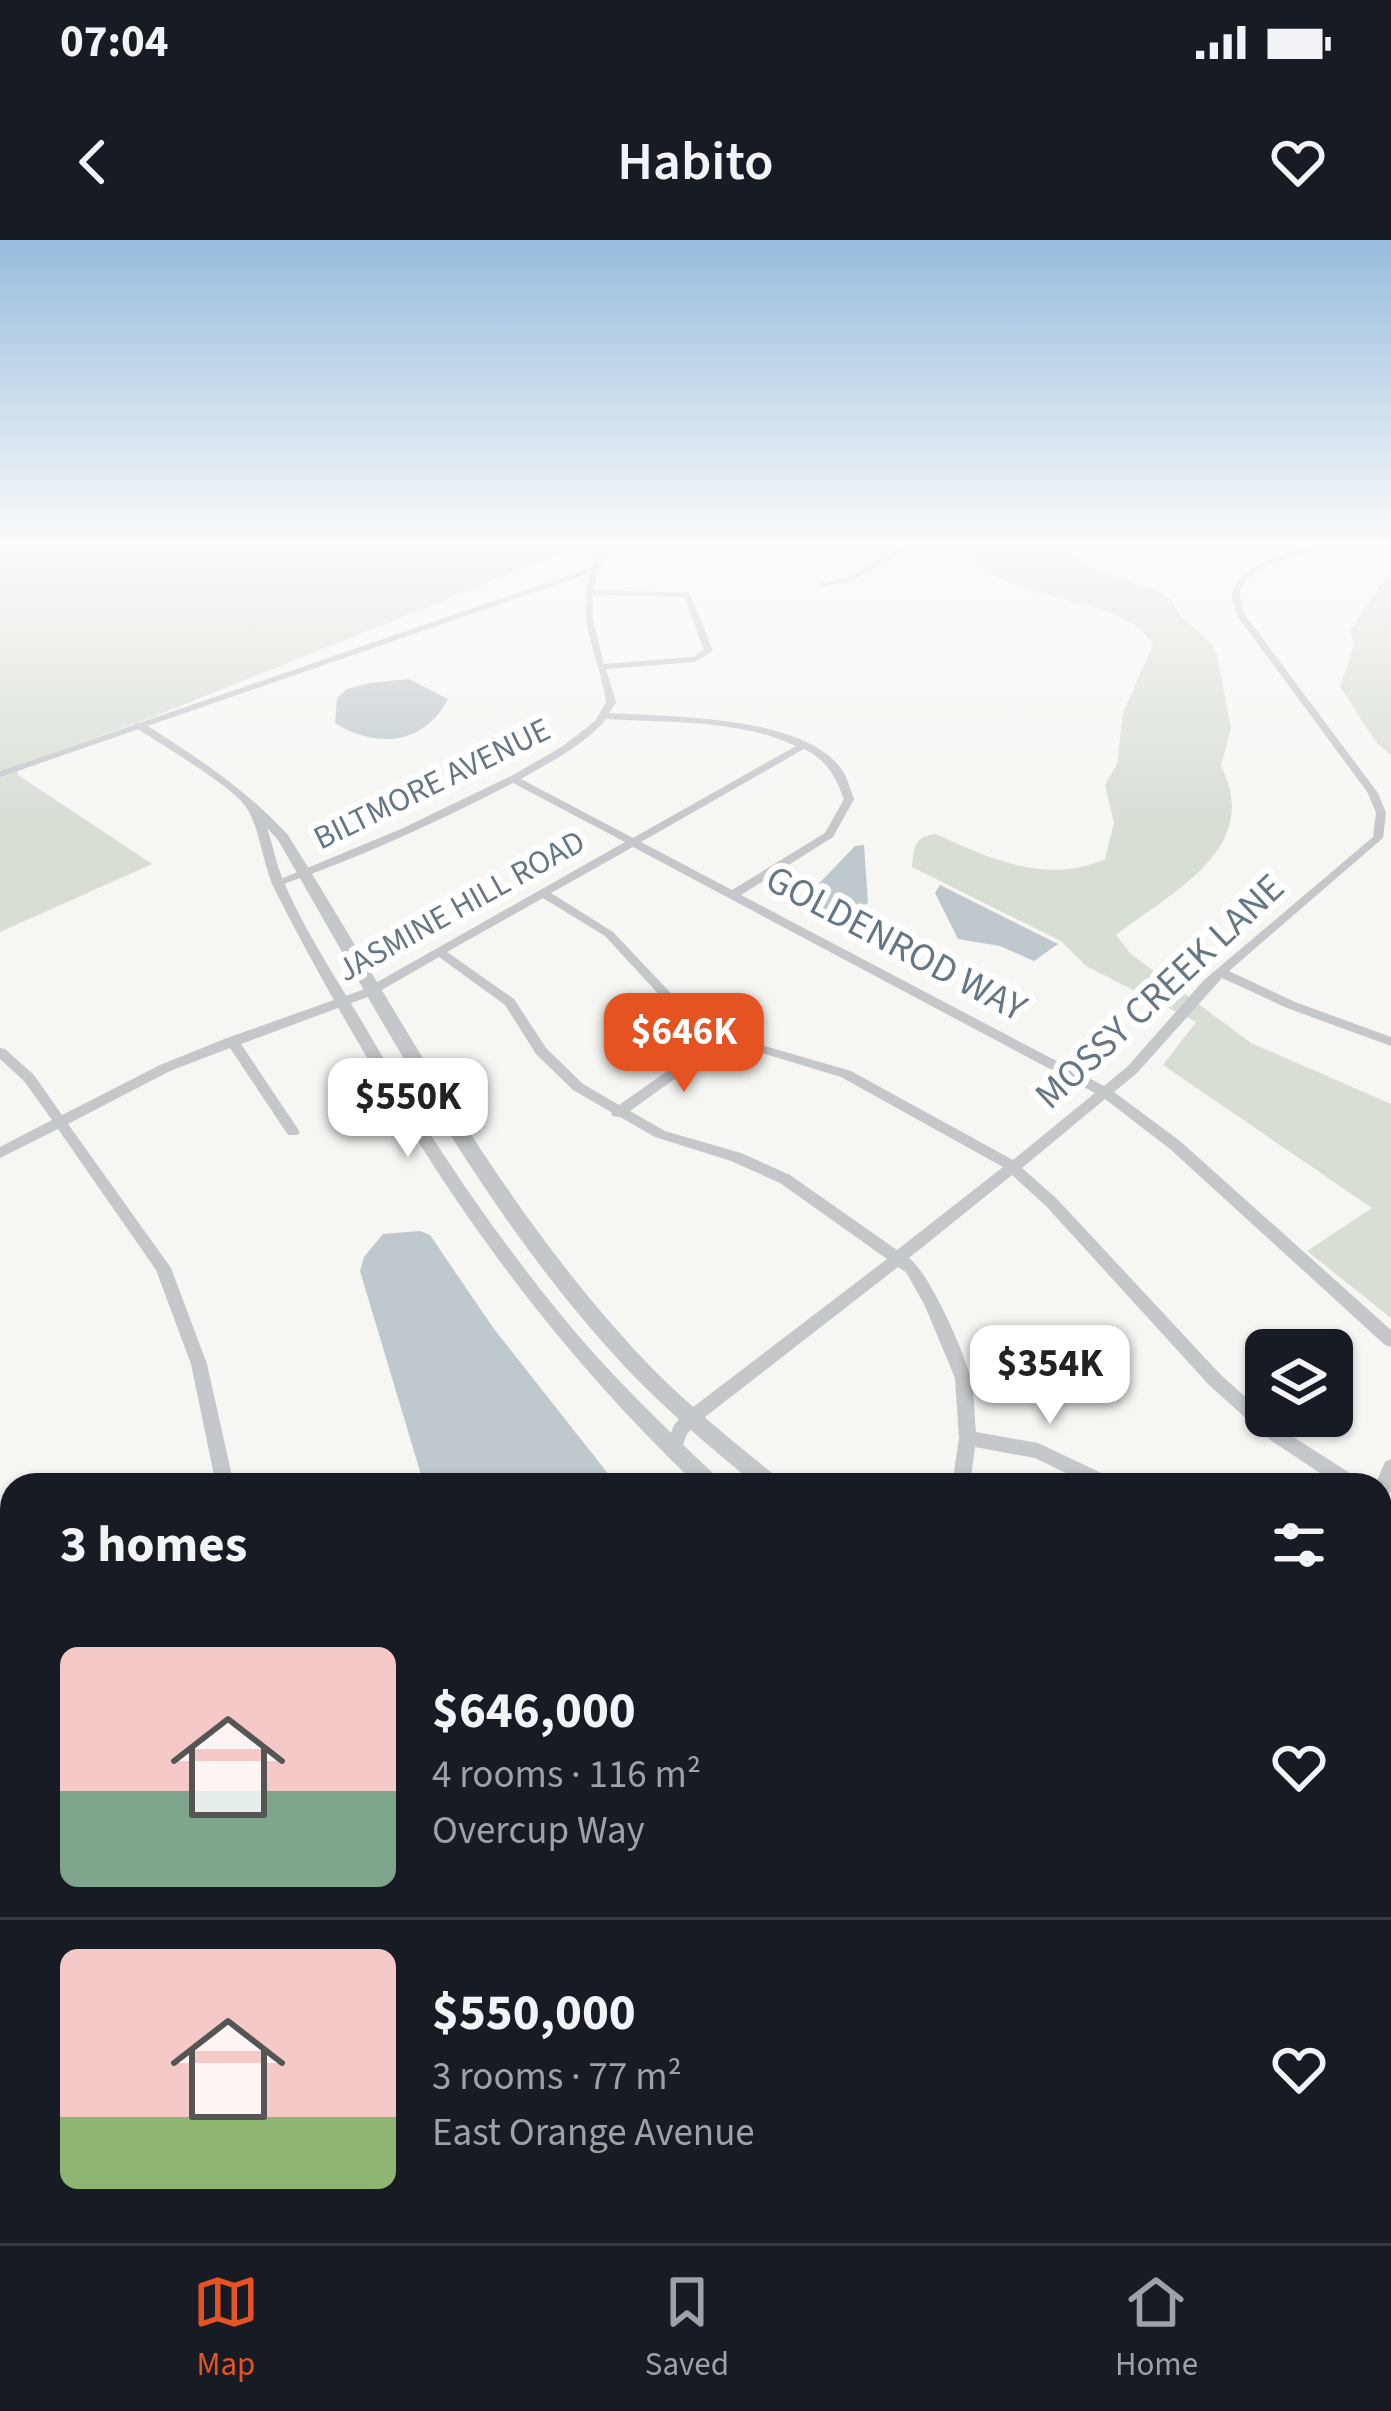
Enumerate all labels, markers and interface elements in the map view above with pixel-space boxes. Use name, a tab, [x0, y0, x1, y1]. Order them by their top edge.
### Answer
text: 07:04	[60, 10, 169, 74]
text: Habito	[617, 124, 774, 201]
icon: back	[60, 129, 126, 195]
icon: heart	[1265, 129, 1331, 195]
street label: BILTMORE AVENUE	[306, 706, 558, 862]
street label: JASMINE HILL ROAD	[329, 818, 593, 994]
street label: GOLDENROD WAY	[756, 852, 1037, 1037]
street label: MOSSY CREEK LANE	[1023, 861, 1297, 1123]
pin: $646K	[600, 993, 768, 1095]
text: $646K	[631, 1004, 737, 1060]
pin: $550K	[324, 1058, 492, 1160]
text: $550K	[355, 1069, 461, 1125]
pin: $354K	[966, 1325, 1134, 1427]
map controls	[1245, 1329, 1353, 1437]
button: layers	[1245, 1329, 1353, 1437]
text: $354K	[997, 1336, 1103, 1392]
text: 3 homes	[60, 1509, 247, 1581]
icon: filters	[1266, 1512, 1332, 1578]
text: $646,000	[432, 1675, 636, 1747]
icon: home	[156, 1695, 300, 1839]
icon: heart	[1266, 1734, 1332, 1800]
text: 4 rooms · 116 m²	[432, 1747, 701, 1803]
text: Overcup Way	[432, 1803, 645, 1859]
text: $550,000	[432, 1977, 636, 2049]
icon: home	[156, 1997, 300, 2141]
icon: heart	[1266, 2036, 1332, 2102]
text: 3 rooms · 77 m²	[432, 2049, 682, 2105]
text: East Orange Avenue	[432, 2105, 755, 2161]
tab: Map	[193, 2269, 259, 2388]
tab: Saved	[645, 2269, 729, 2388]
tab: Home	[1115, 2269, 1198, 2388]

